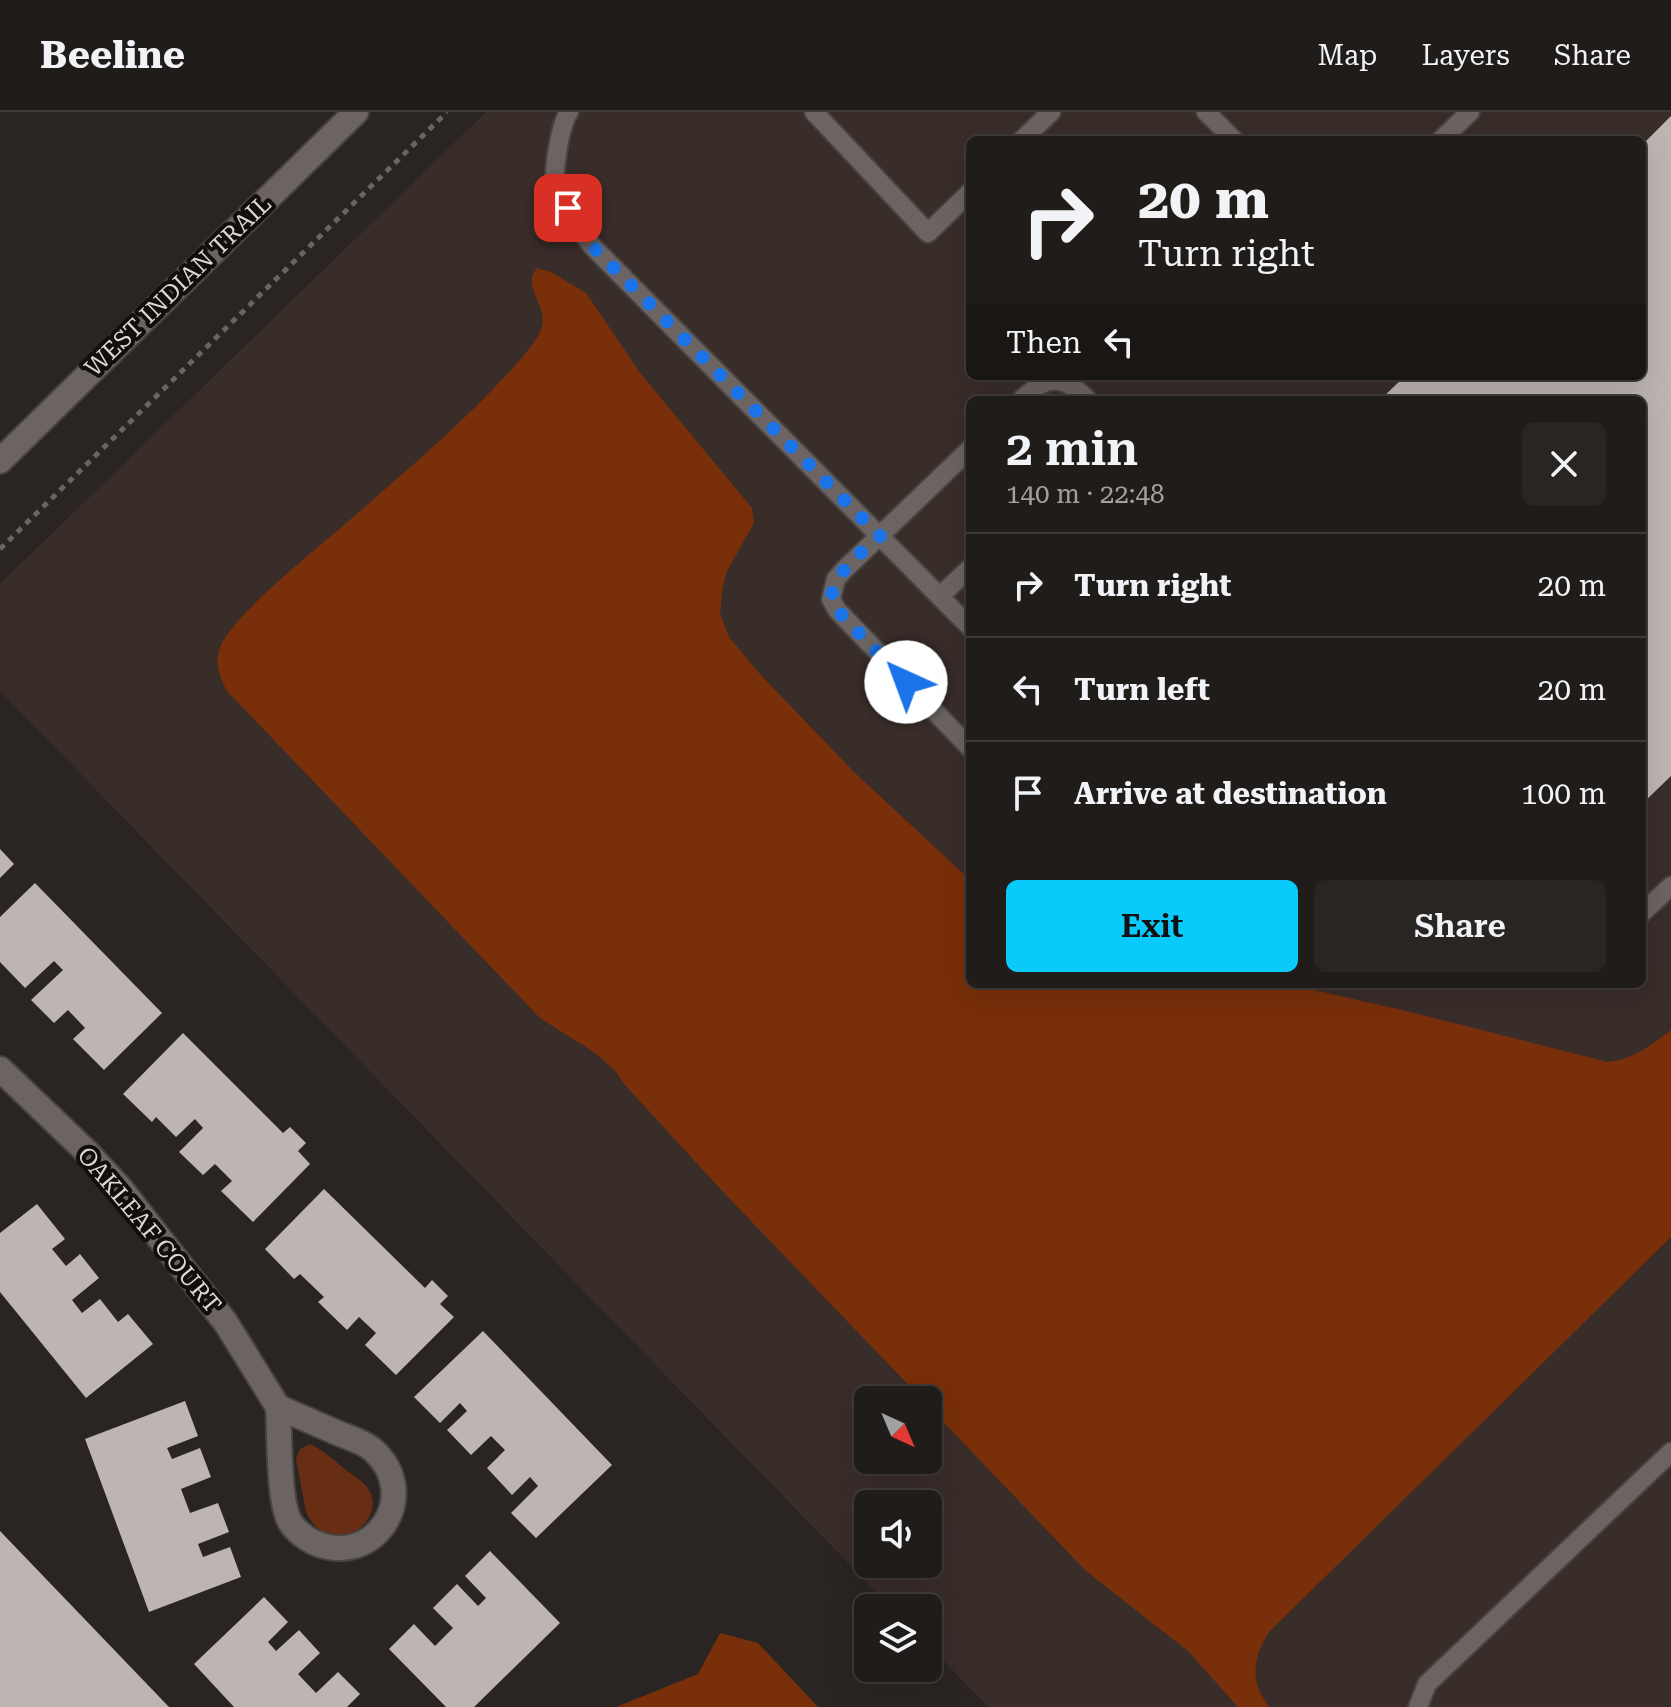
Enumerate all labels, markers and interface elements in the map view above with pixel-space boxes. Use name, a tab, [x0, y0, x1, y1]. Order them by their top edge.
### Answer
text: Beeline	[40, 33, 185, 77]
text: Map	[1318, 39, 1377, 72]
text: Layers	[1421, 39, 1510, 72]
text: Share	[1554, 39, 1631, 72]
text: 20 m	[1138, 166, 1269, 232]
icon: right	[1006, 168, 1110, 272]
pin	[534, 174, 602, 242]
icon: arrive	[546, 186, 590, 230]
street label: WEST INDIAN TRAIL	[79, 190, 277, 382]
text: Turn right	[1138, 233, 1315, 275]
icon: left	[1097, 320, 1141, 364]
text: Then	[1006, 325, 1081, 360]
text: 2 min	[1006, 421, 1138, 477]
button: close	[1522, 422, 1606, 506]
text: 140 m · 22:48	[1006, 479, 1165, 509]
icon: right	[1006, 563, 1050, 607]
text: Turn right	[1074, 568, 1231, 603]
text: 20 m	[1537, 568, 1606, 603]
position arrow	[864, 640, 948, 724]
icon: left	[1006, 667, 1050, 711]
text: Turn left	[1074, 672, 1210, 707]
text: 20 m	[1537, 672, 1606, 707]
icon: arrive	[1006, 771, 1050, 815]
text: Arrive at destination	[1074, 776, 1387, 811]
text: 100 m	[1521, 776, 1606, 811]
button: Exit	[1006, 880, 1298, 972]
button: Share	[1314, 880, 1606, 972]
street label: OAKLEAF COURT	[71, 1141, 227, 1319]
north arrow	[854, 1386, 942, 1474]
map controls	[854, 1386, 942, 1682]
button: sound	[854, 1490, 942, 1578]
button: layers	[854, 1594, 942, 1682]

